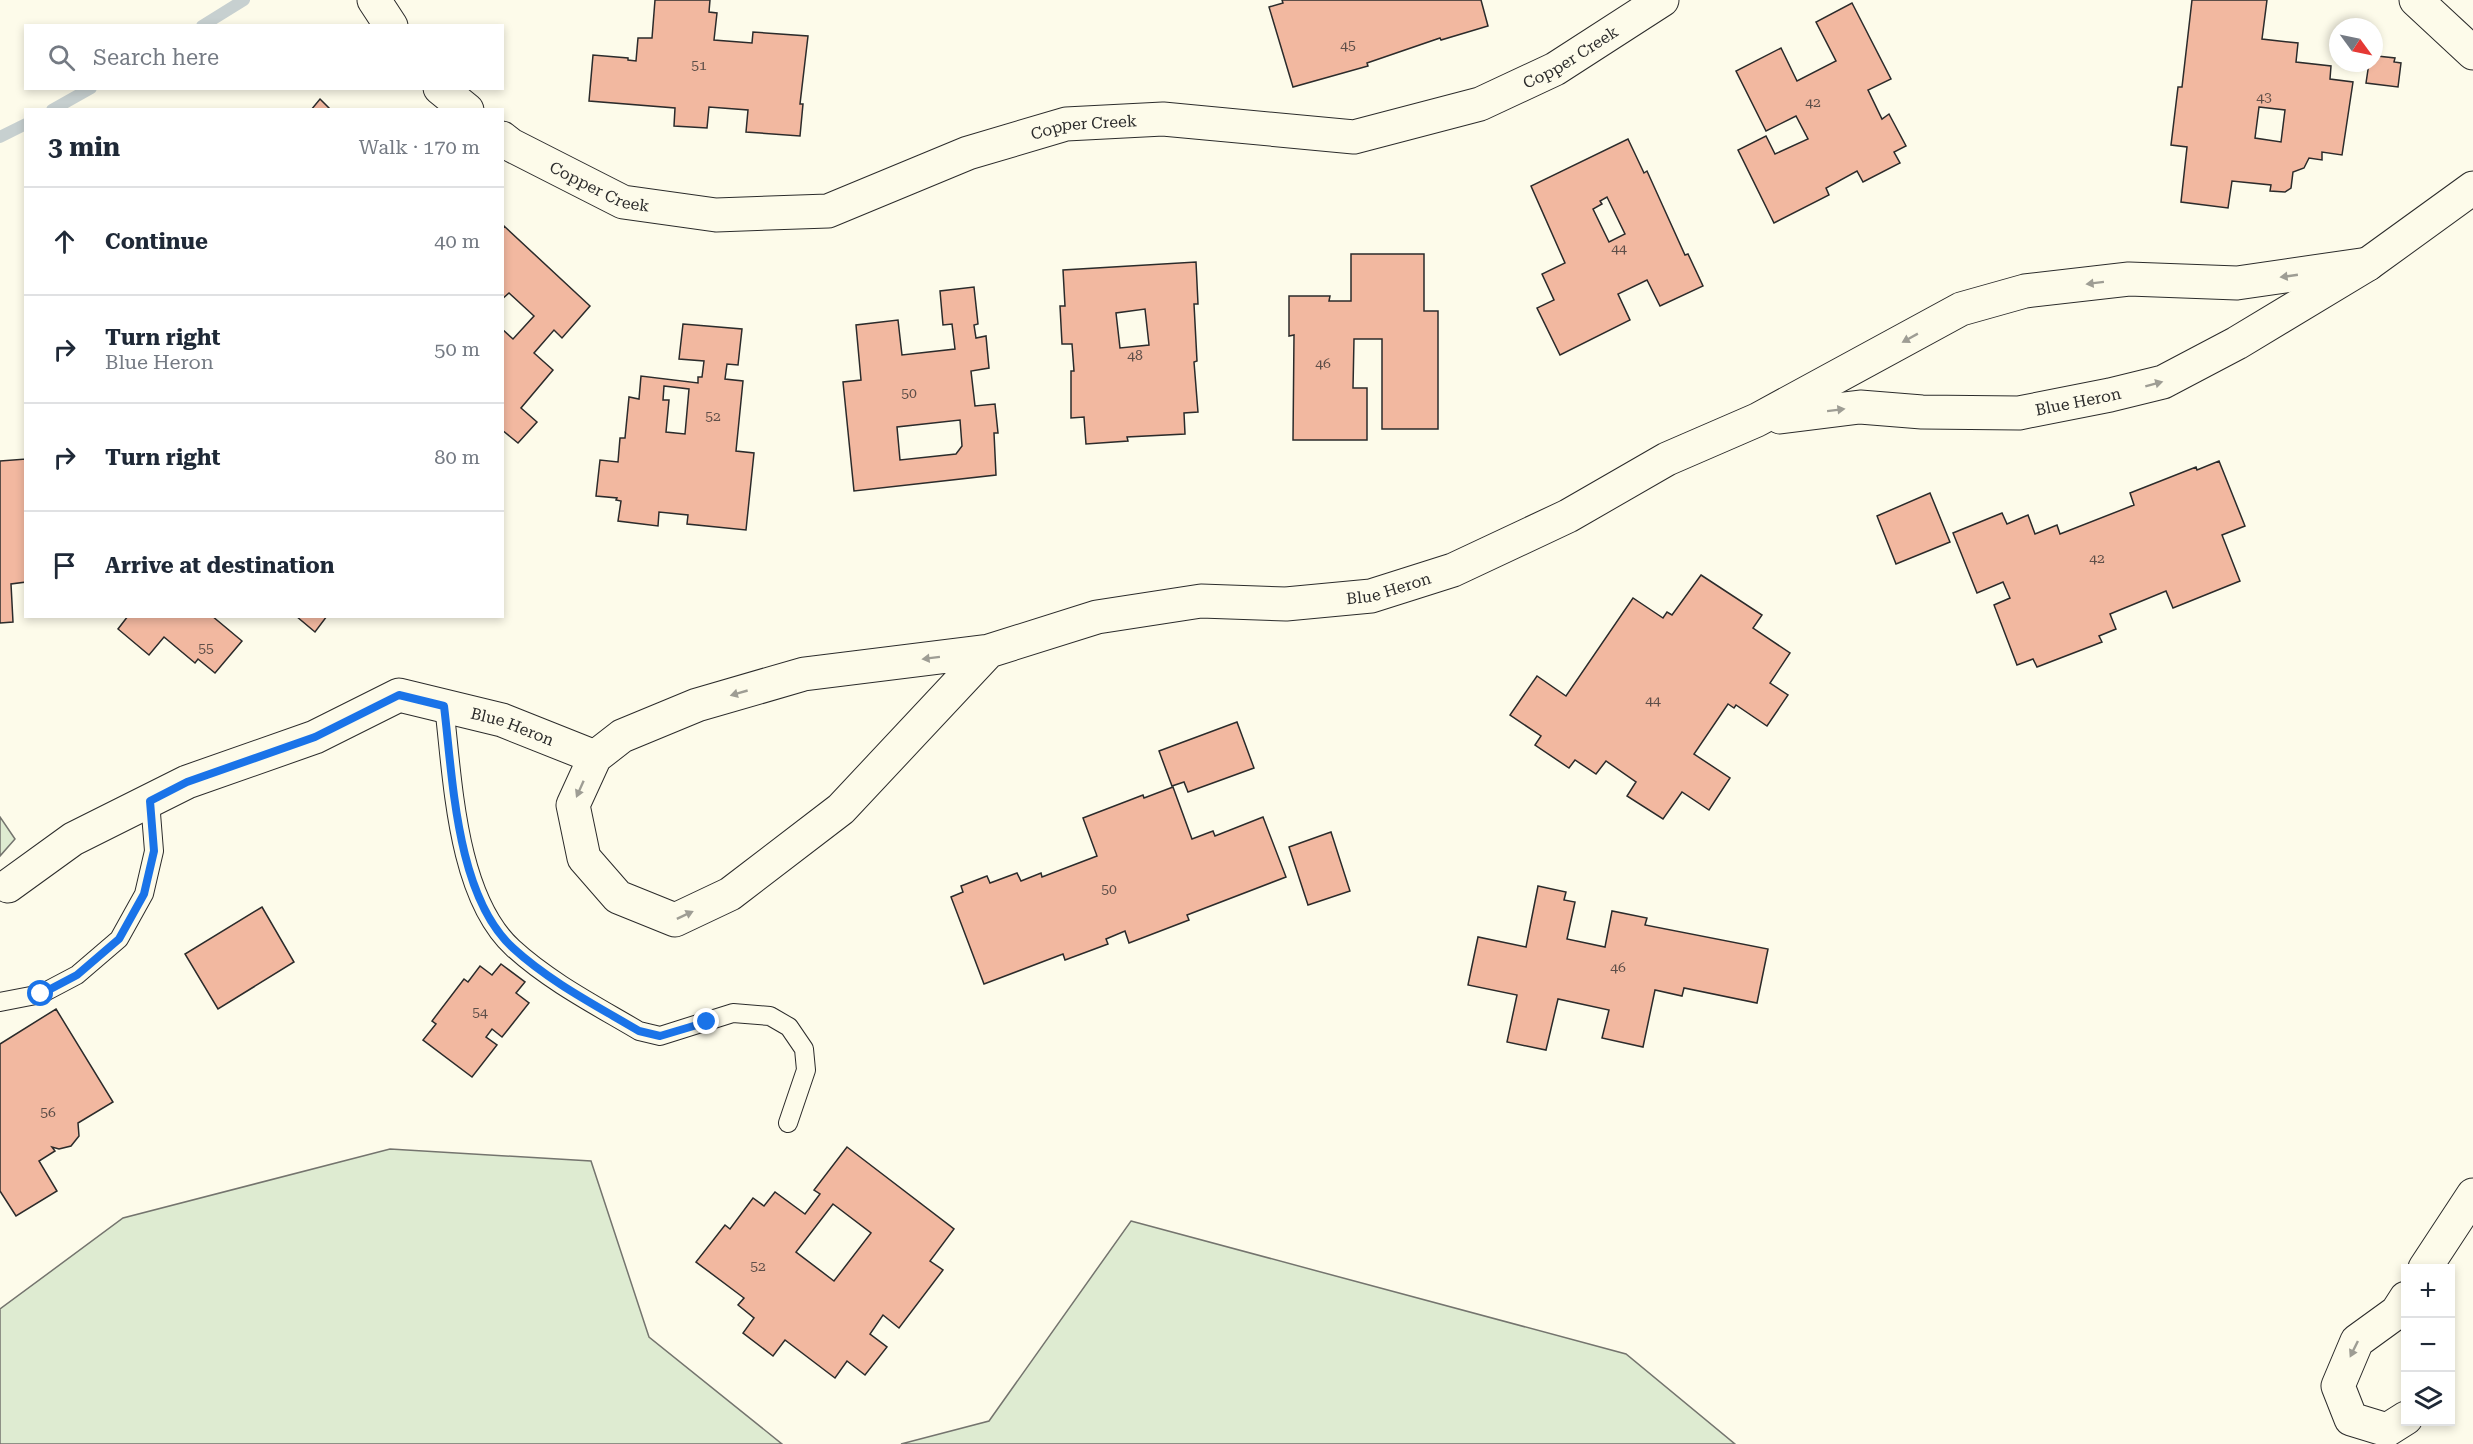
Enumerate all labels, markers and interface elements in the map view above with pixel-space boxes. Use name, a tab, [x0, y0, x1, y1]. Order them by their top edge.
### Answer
north arrow	[2329, 18, 2383, 72]
street label: Copper Creek	[1520, 21, 1621, 92]
search box	[24, 24, 504, 90]
house number: 45	[1340, 37, 1356, 53]
icon: search	[45, 41, 78, 74]
text: Search here	[93, 45, 219, 70]
house number: 51	[691, 57, 707, 73]
house number: 43	[2256, 89, 2272, 105]
house number: 42	[1805, 94, 1821, 110]
street label: Copper Creek	[1028, 111, 1137, 143]
text: 3 min	[48, 132, 120, 162]
text: Walk · 170 m	[359, 135, 480, 159]
street label: Copper Creek	[547, 157, 651, 215]
icon: ahead	[48, 225, 81, 258]
text: Continue	[105, 229, 208, 254]
text: 40 m	[434, 229, 480, 253]
house number: 44	[1611, 240, 1627, 256]
one-way arrow	[2279, 271, 2298, 280]
one-way arrow	[2085, 278, 2104, 288]
text: Turn right	[105, 325, 220, 350]
icon: right	[48, 333, 81, 366]
one-way arrow	[1901, 333, 1918, 343]
text: 50 m	[434, 337, 480, 361]
house number: 48	[1127, 347, 1143, 363]
text: Blue Heron	[105, 350, 214, 374]
house number: 46	[1315, 355, 1331, 371]
one-way arrow	[2145, 379, 2163, 388]
street label: Blue Heron	[2033, 383, 2123, 419]
house number: 50	[901, 385, 917, 401]
one-way arrow	[1827, 405, 1846, 414]
house number: 52	[705, 408, 721, 424]
icon: right	[48, 441, 81, 474]
text: Turn right	[105, 445, 220, 470]
text: 80 m	[434, 445, 480, 469]
icon: arrive	[48, 549, 81, 582]
house number: 42	[2089, 550, 2105, 566]
text: Arrive at destination	[105, 553, 334, 578]
street label: Blue Heron	[1345, 568, 1433, 608]
house number: 55	[198, 640, 214, 656]
one-way arrow	[921, 653, 940, 663]
one-way arrow	[730, 689, 748, 698]
house number: 44	[1645, 692, 1661, 708]
street label: Blue Heron	[469, 703, 557, 749]
one-way arrow	[575, 781, 585, 799]
house number: 50	[1101, 881, 1117, 897]
one-way arrow	[676, 911, 693, 920]
house number: 46	[1610, 959, 1626, 975]
route start	[27, 980, 53, 1006]
house number: 54	[472, 1004, 488, 1020]
route end	[693, 1008, 719, 1034]
house number: 56	[40, 1104, 56, 1120]
house number: 52	[750, 1258, 766, 1274]
map controls	[2401, 1264, 2455, 1426]
button: +	[2401, 1264, 2455, 1318]
button: −	[2401, 1318, 2455, 1372]
one-way arrow	[2349, 1341, 2358, 1358]
button: layers	[2401, 1372, 2455, 1426]

